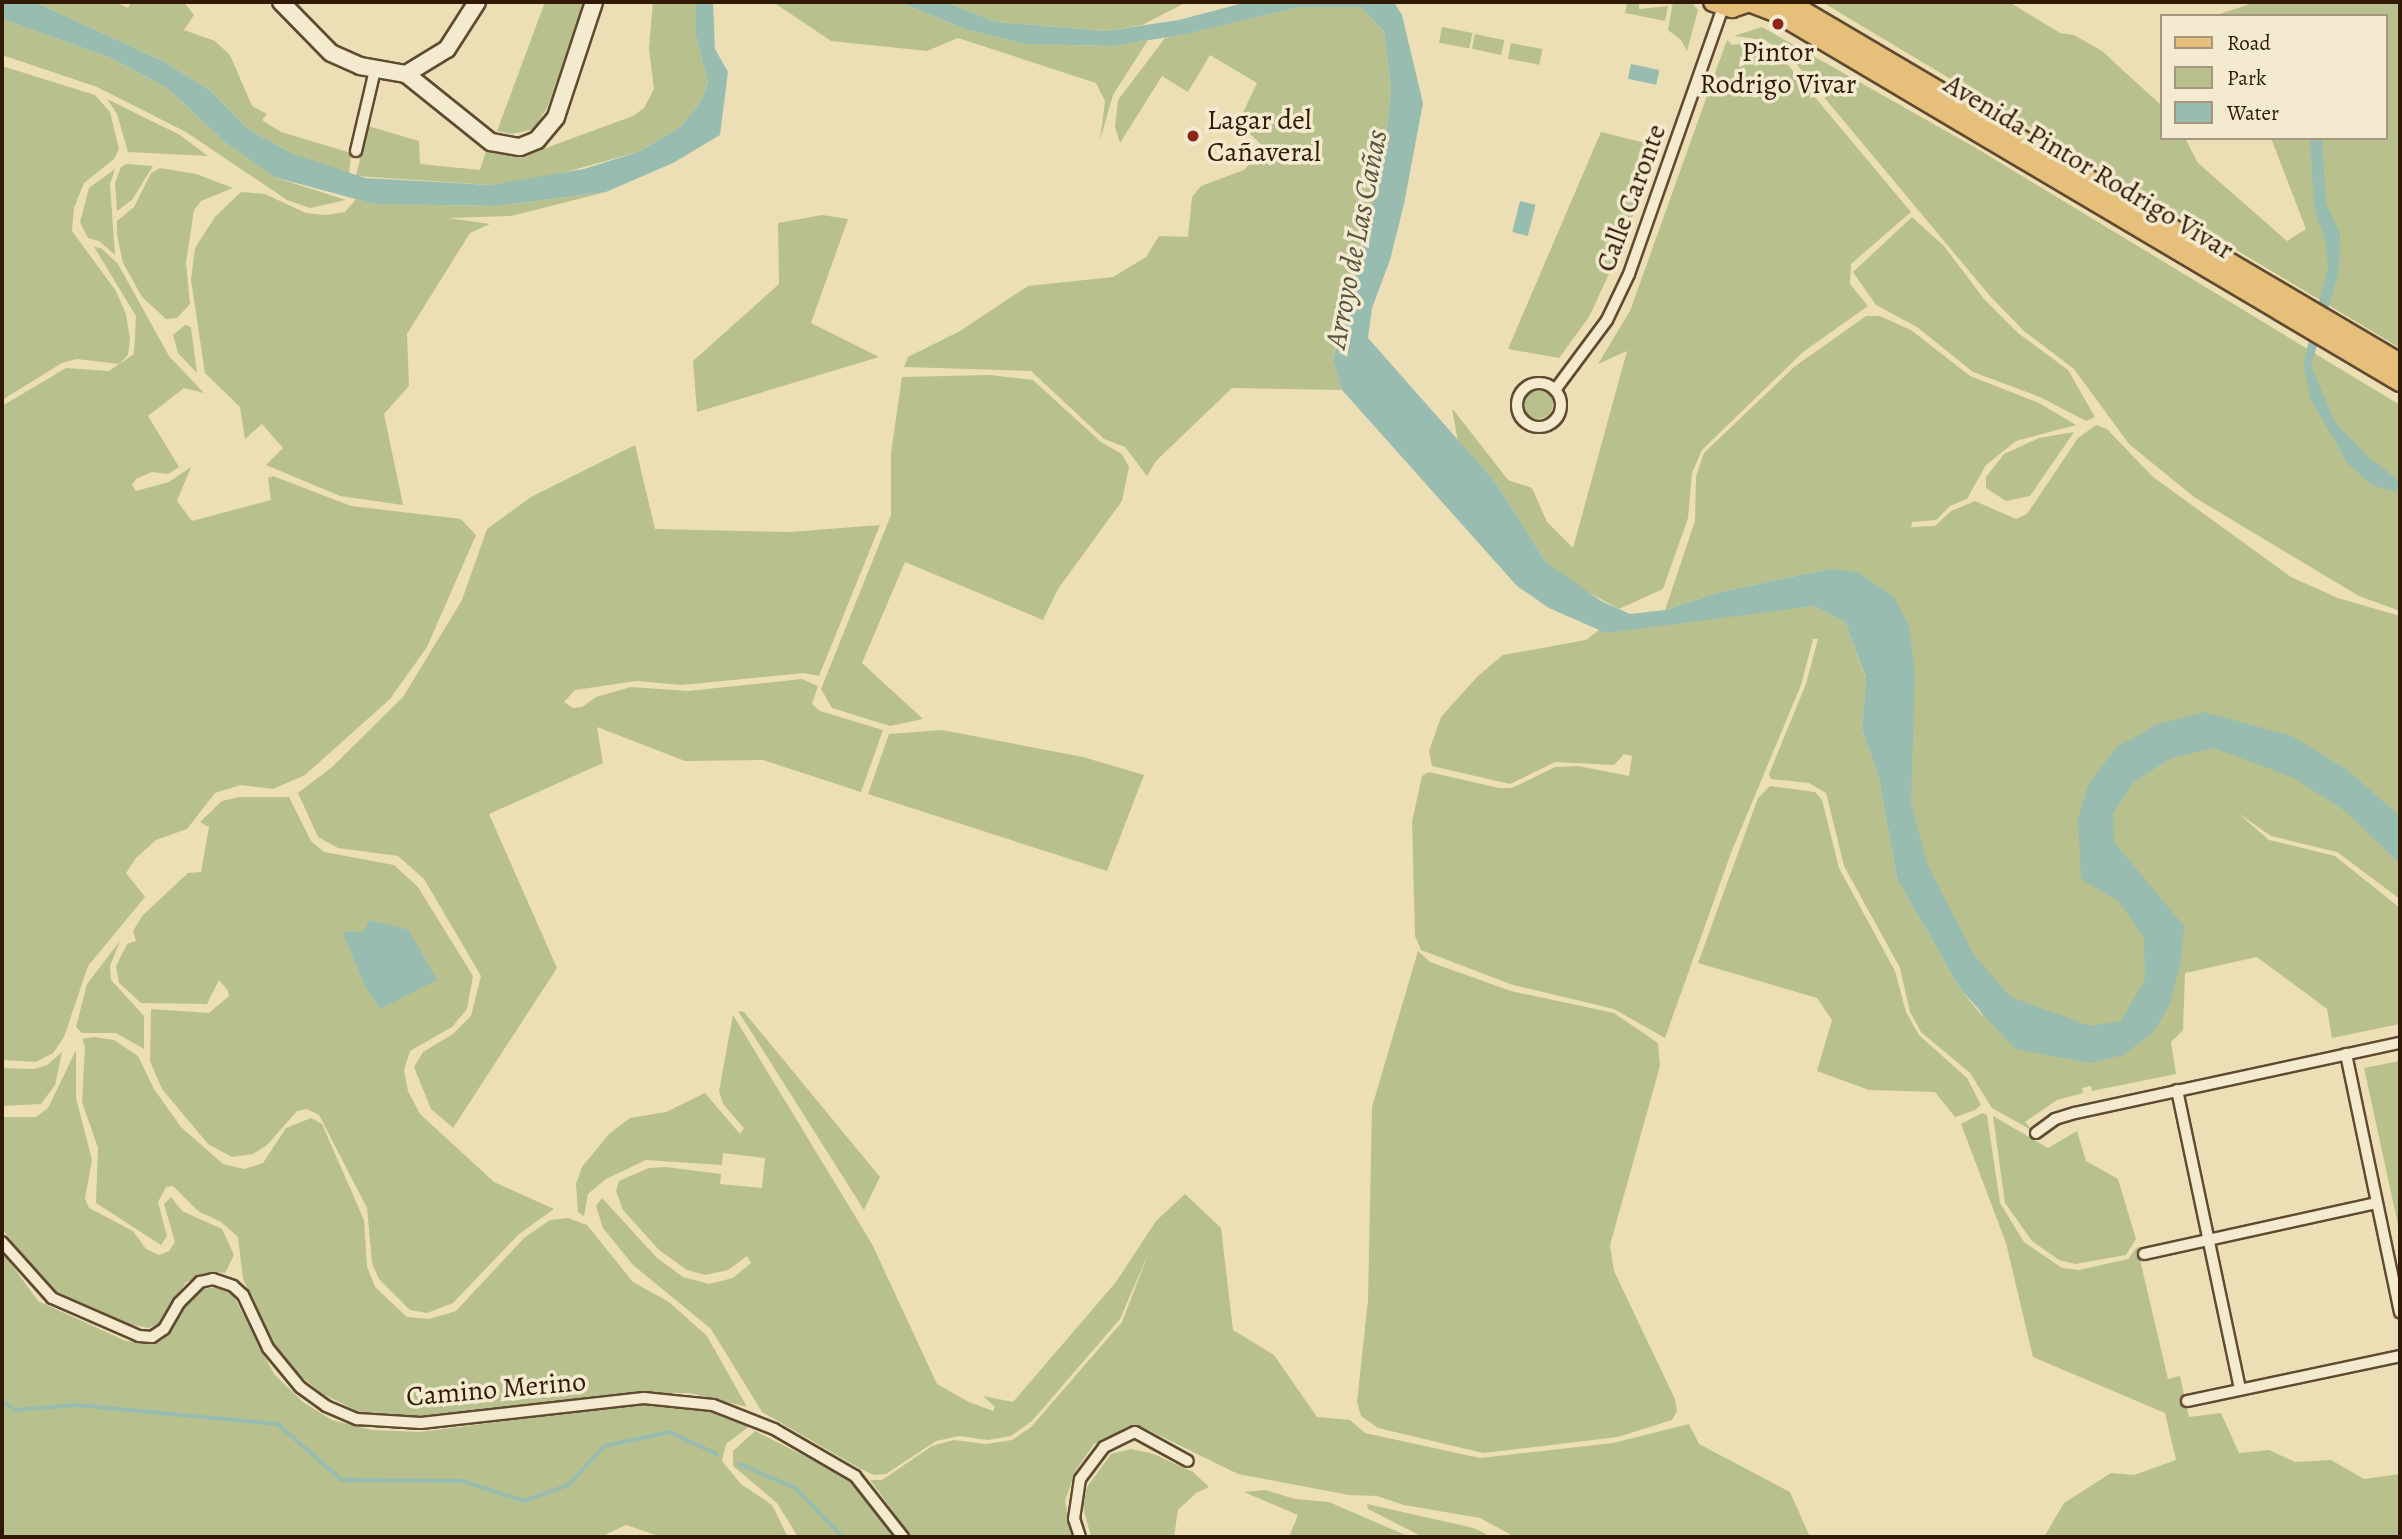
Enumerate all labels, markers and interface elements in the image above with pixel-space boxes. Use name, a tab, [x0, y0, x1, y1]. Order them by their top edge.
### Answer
legend	[2160, 14, 2388, 140]
marker: Pintor Rodrigo Vivar	[1770, 16, 1786, 32]
text: Road	[2227, 29, 2271, 57]
place label: Pintor Rodrigo Vivar	[1699, 35, 1857, 101]
text: Park	[2227, 64, 2266, 92]
street label: Avenida Pintor Rodrigo Vivar	[1938, 67, 2240, 267]
text: Water	[2227, 99, 2279, 127]
place label: Lagar del Cañaveral	[1207, 103, 1321, 169]
street label: Calle Caronte	[1589, 120, 1673, 276]
water label: Arroyo de Las Cañas	[1317, 127, 1395, 351]
marker: Lagar del Cañaveral	[1185, 128, 1201, 144]
street label: Camino Merino	[405, 1364, 587, 1414]

